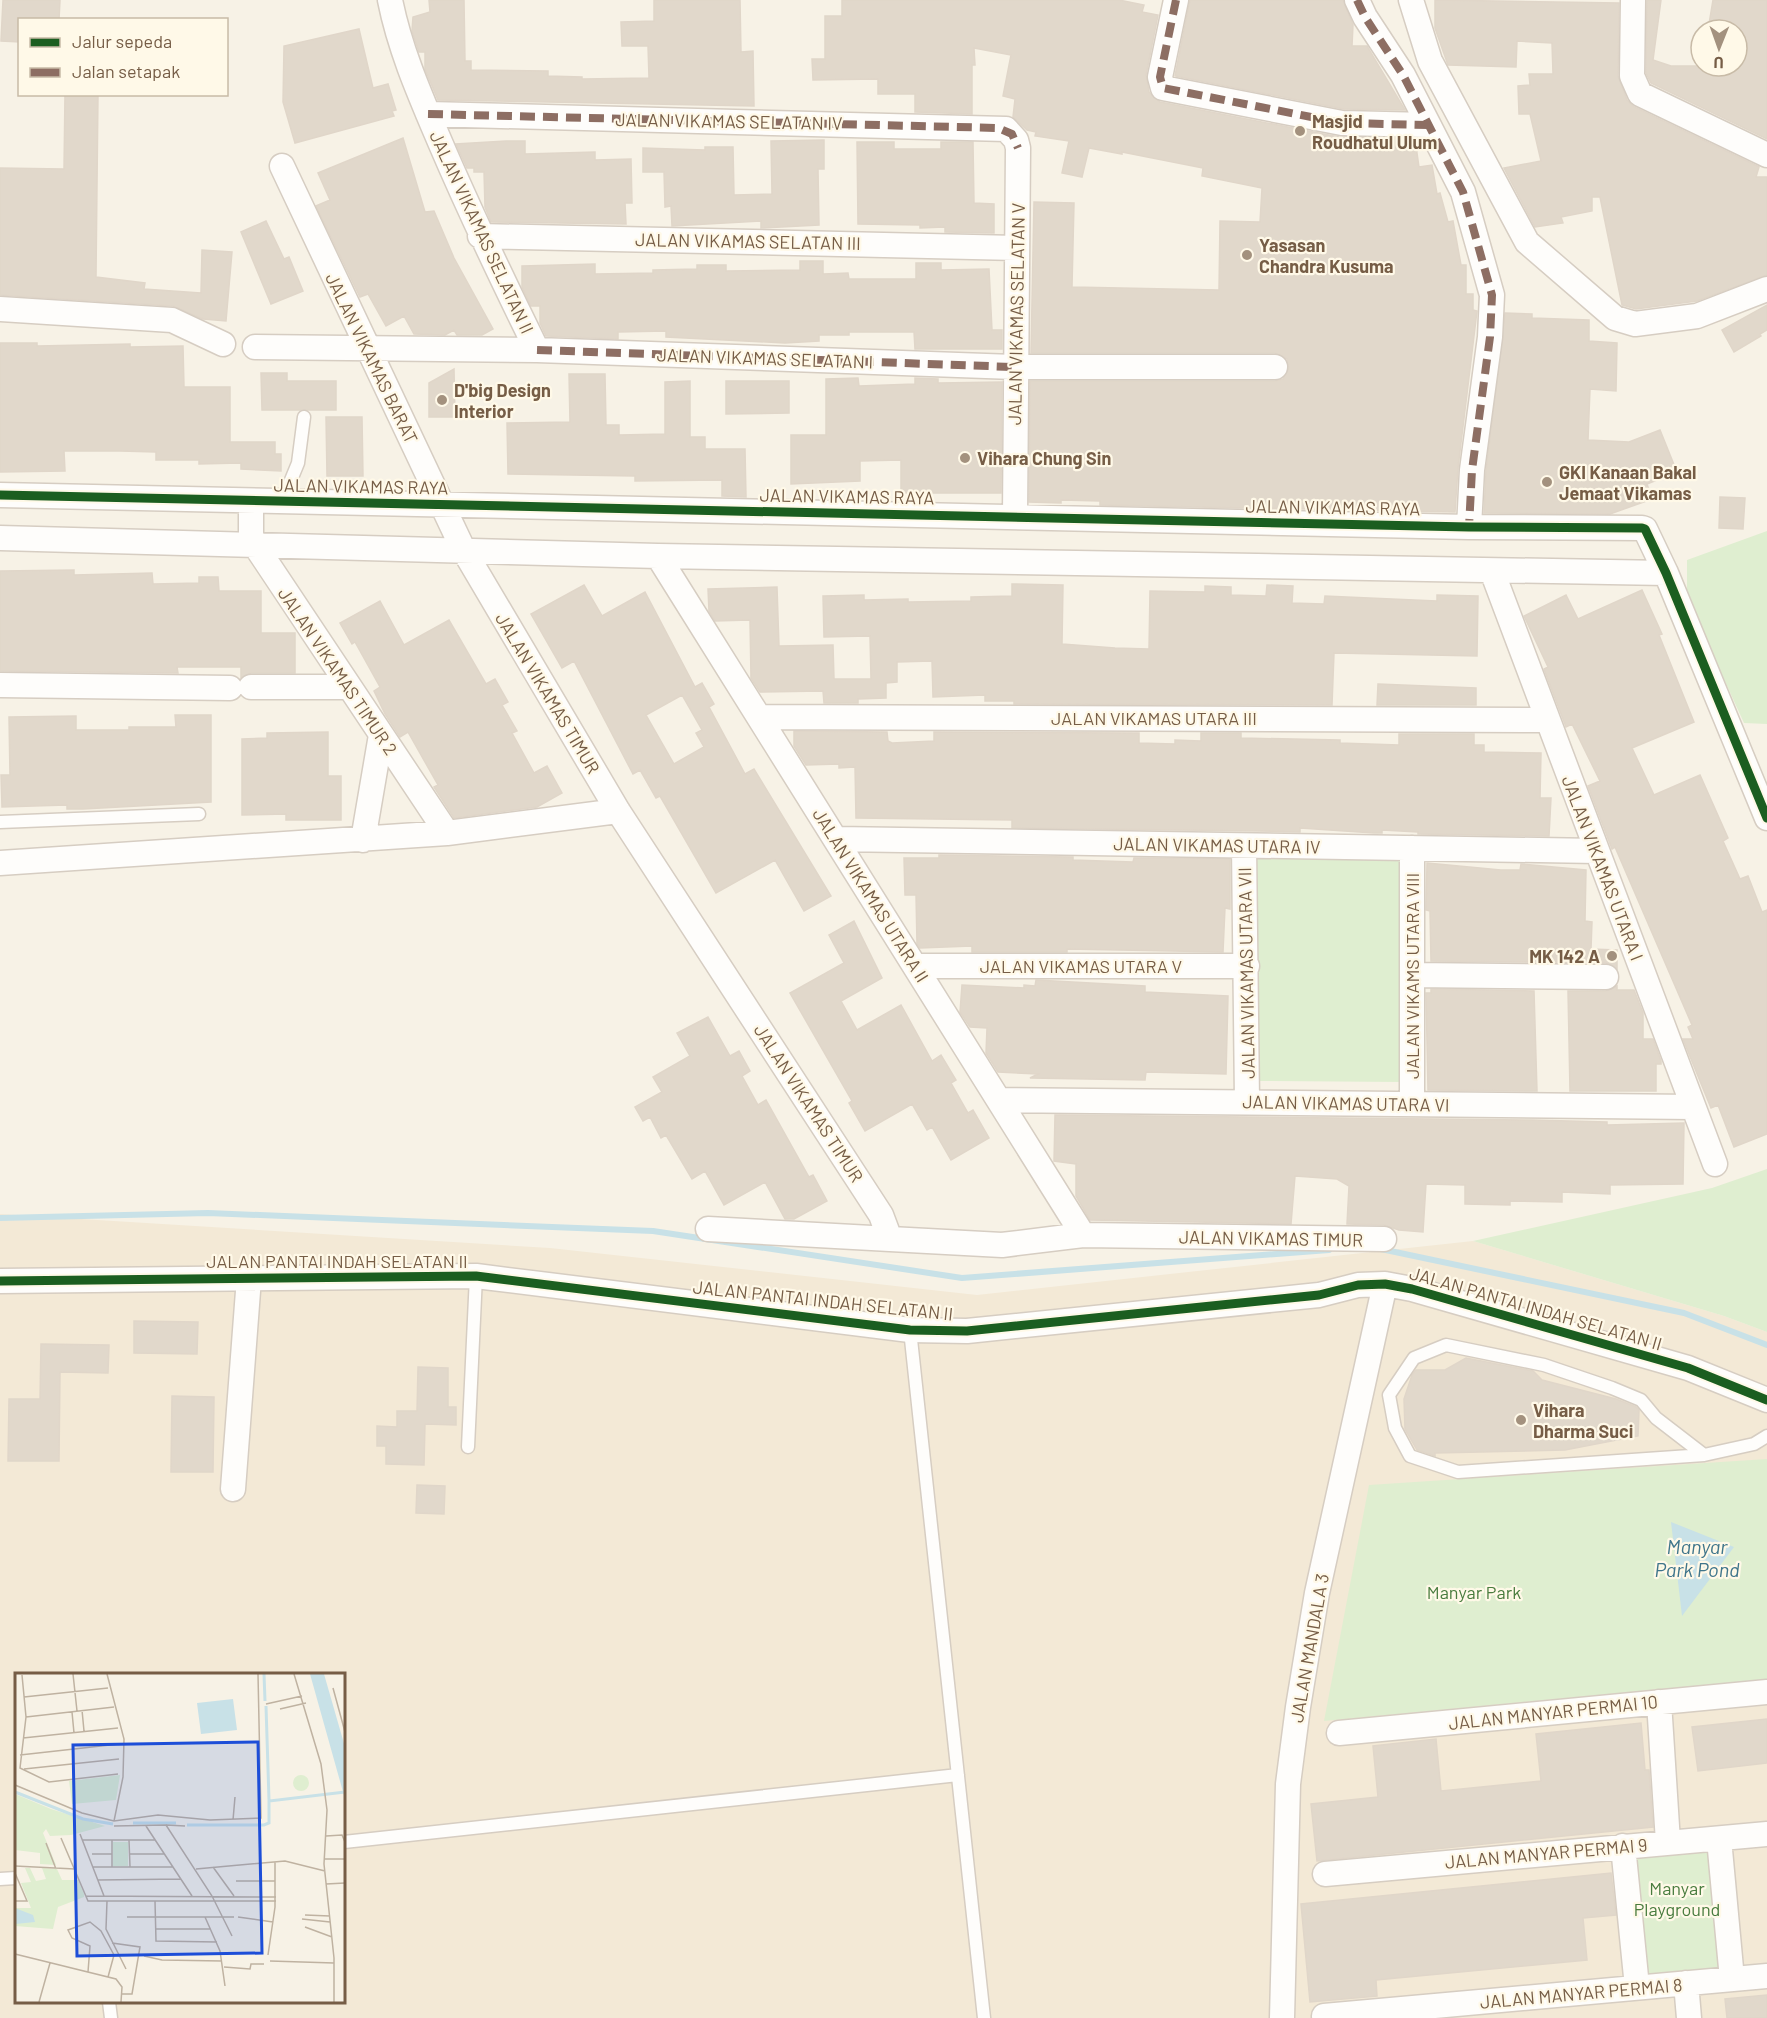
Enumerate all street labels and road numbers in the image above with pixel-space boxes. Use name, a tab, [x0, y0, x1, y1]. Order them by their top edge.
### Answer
street label: JALAN VIKAMAS SELATAN IV	[615, 108, 843, 134]
street label: JALAN VIKAMAS SELATAN II	[425, 127, 539, 337]
street label: JALAN VIKAMAS SELATAN V	[1003, 202, 1029, 425]
street label: JALAN VIKAMAS SELATAN III	[635, 228, 861, 254]
street label: JALAN VIKAMAS BARAT	[321, 269, 423, 447]
street label: JALAN VIKAMAS SELATAN I	[656, 343, 874, 373]
street label: JALAN VIKAMAS RAYA	[273, 473, 449, 499]
street label: JALAN VIKAMAS RAYA	[759, 483, 935, 509]
street label: JALAN VIKAMAS RAYA	[1245, 494, 1421, 520]
street label: JALAN VIKAMAS TIMUR 2	[274, 583, 402, 759]
street label: JALAN VIKAMAS TIMUR	[491, 608, 605, 778]
street label: JALAN VIKAMAS UTARA III	[1051, 707, 1257, 729]
street label: JALAN VIKAMAS UTARA I	[1558, 772, 1648, 964]
street label: JALAN VIKAMAS UTARA II	[808, 804, 934, 986]
street label: JALAN VIKAMAS UTARA IV	[1113, 832, 1321, 858]
street label: JALAN VIKAMAS UTARA VII	[1233, 867, 1259, 1079]
street label: JALAN VIKAMS UTARA VIII	[1401, 873, 1423, 1079]
street label: JALAN VIKAMAS UTARA V	[980, 955, 1183, 977]
street label: JALAN VIKAMAS TIMUR	[750, 1020, 868, 1186]
street label: JALAN VIKAMAS UTARA VI	[1242, 1090, 1450, 1116]
street label: JALAN VIKAMAS TIMUR	[1179, 1225, 1363, 1251]
street label: JALAN PANTAI INDAH SELATAN II	[206, 1250, 468, 1272]
street label: JALAN PANTAI INDAH SELATAN II	[1407, 1261, 1665, 1355]
street label: JALAN PANTAI INDAH SELATAN II	[692, 1275, 954, 1325]
street label: JALAN MANDALA 3	[1285, 1572, 1333, 1724]
street label: JALAN MANYAR PERMAI 10	[1447, 1690, 1659, 1734]
street label: JALAN MANYAR PERMAI 9	[1444, 1833, 1648, 1873]
street label: JALAN MANYAR PERMAI 8	[1479, 1973, 1683, 2013]

